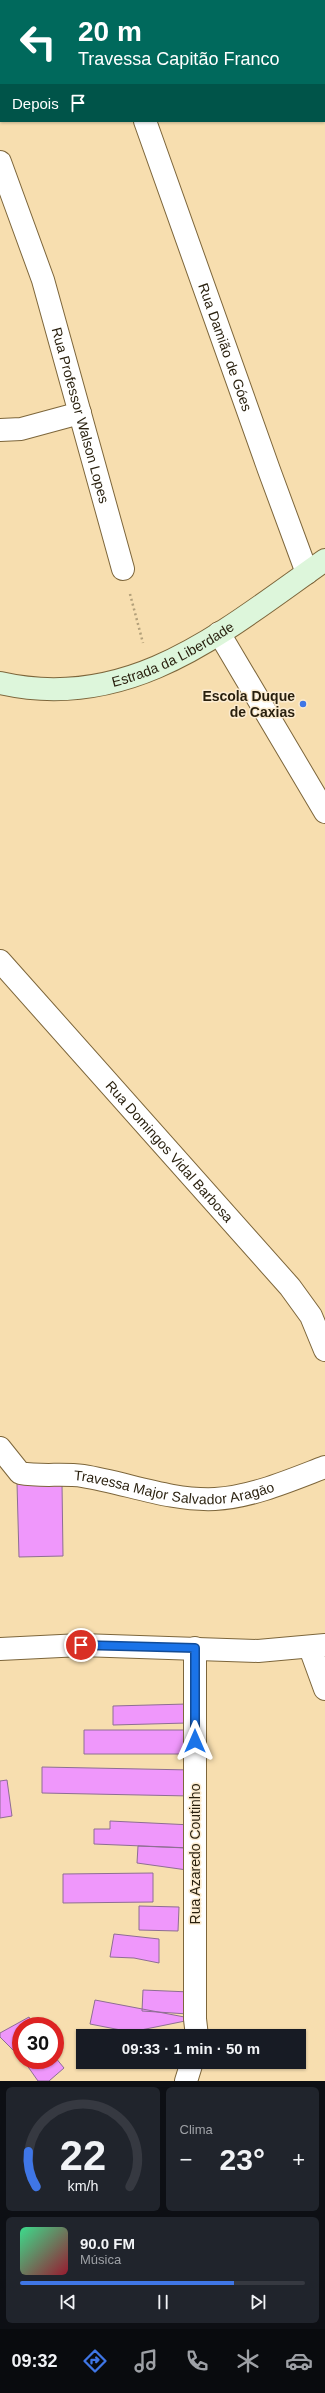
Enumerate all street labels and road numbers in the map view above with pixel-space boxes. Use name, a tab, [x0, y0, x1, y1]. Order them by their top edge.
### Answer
street label: Rua Damião de Góes	[195, 281, 255, 413]
street label: Rua Professor Walson Lopes	[49, 326, 112, 505]
street label: Estrada da Liberdade	[110, 618, 237, 690]
street label: Rua Domingos Vidal Barbosa	[102, 1078, 237, 1226]
street label: Travessa Major Salvador Aragāo	[73, 1467, 276, 1507]
street label: Rua Azaredo Coutinho	[187, 1783, 203, 1924]

